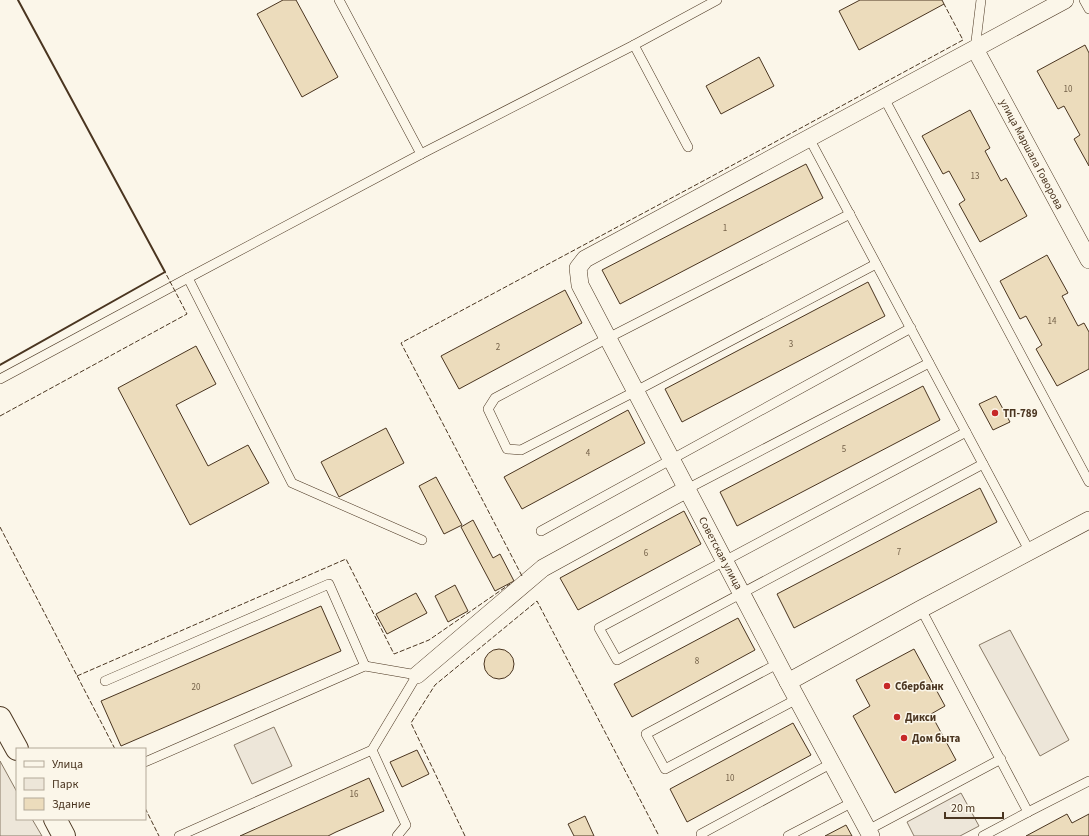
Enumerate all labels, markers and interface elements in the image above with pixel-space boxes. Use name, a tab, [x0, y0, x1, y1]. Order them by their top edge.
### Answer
house number: 10	[1064, 83, 1073, 96]
street label: улица Маршала Говорова	[996, 96, 1067, 212]
house number: 13	[971, 170, 980, 183]
house number: 1	[723, 222, 727, 235]
house number: 14	[1048, 315, 1057, 328]
house number: 3	[789, 338, 794, 351]
house number: 2	[496, 341, 501, 354]
place label: ТП-789	[1003, 406, 1038, 421]
marker: ТП-789	[990, 408, 1000, 418]
house number: 5	[842, 443, 847, 456]
house number: 4	[586, 447, 591, 460]
street label: Советская улица	[695, 514, 746, 592]
house number: 7	[897, 546, 902, 559]
house number: 6	[644, 547, 649, 560]
house number: 8	[695, 655, 700, 668]
place label: Сбербанк	[895, 679, 944, 694]
house number: 20	[192, 681, 201, 694]
marker: Сбербанк	[882, 681, 892, 691]
place label: Дикси	[905, 710, 936, 725]
marker: Дикси	[892, 712, 902, 722]
place label: Дом быта	[912, 731, 961, 746]
marker: Дом быта	[899, 733, 909, 743]
legend	[16, 748, 146, 820]
text: Улица	[52, 756, 83, 773]
house number: 10	[726, 772, 735, 785]
text: Парк	[52, 776, 78, 793]
house number: 16	[350, 788, 359, 801]
scale bar	[945, 794, 1003, 820]
text: Здание	[52, 796, 91, 813]
text: 20 m	[951, 800, 975, 817]

